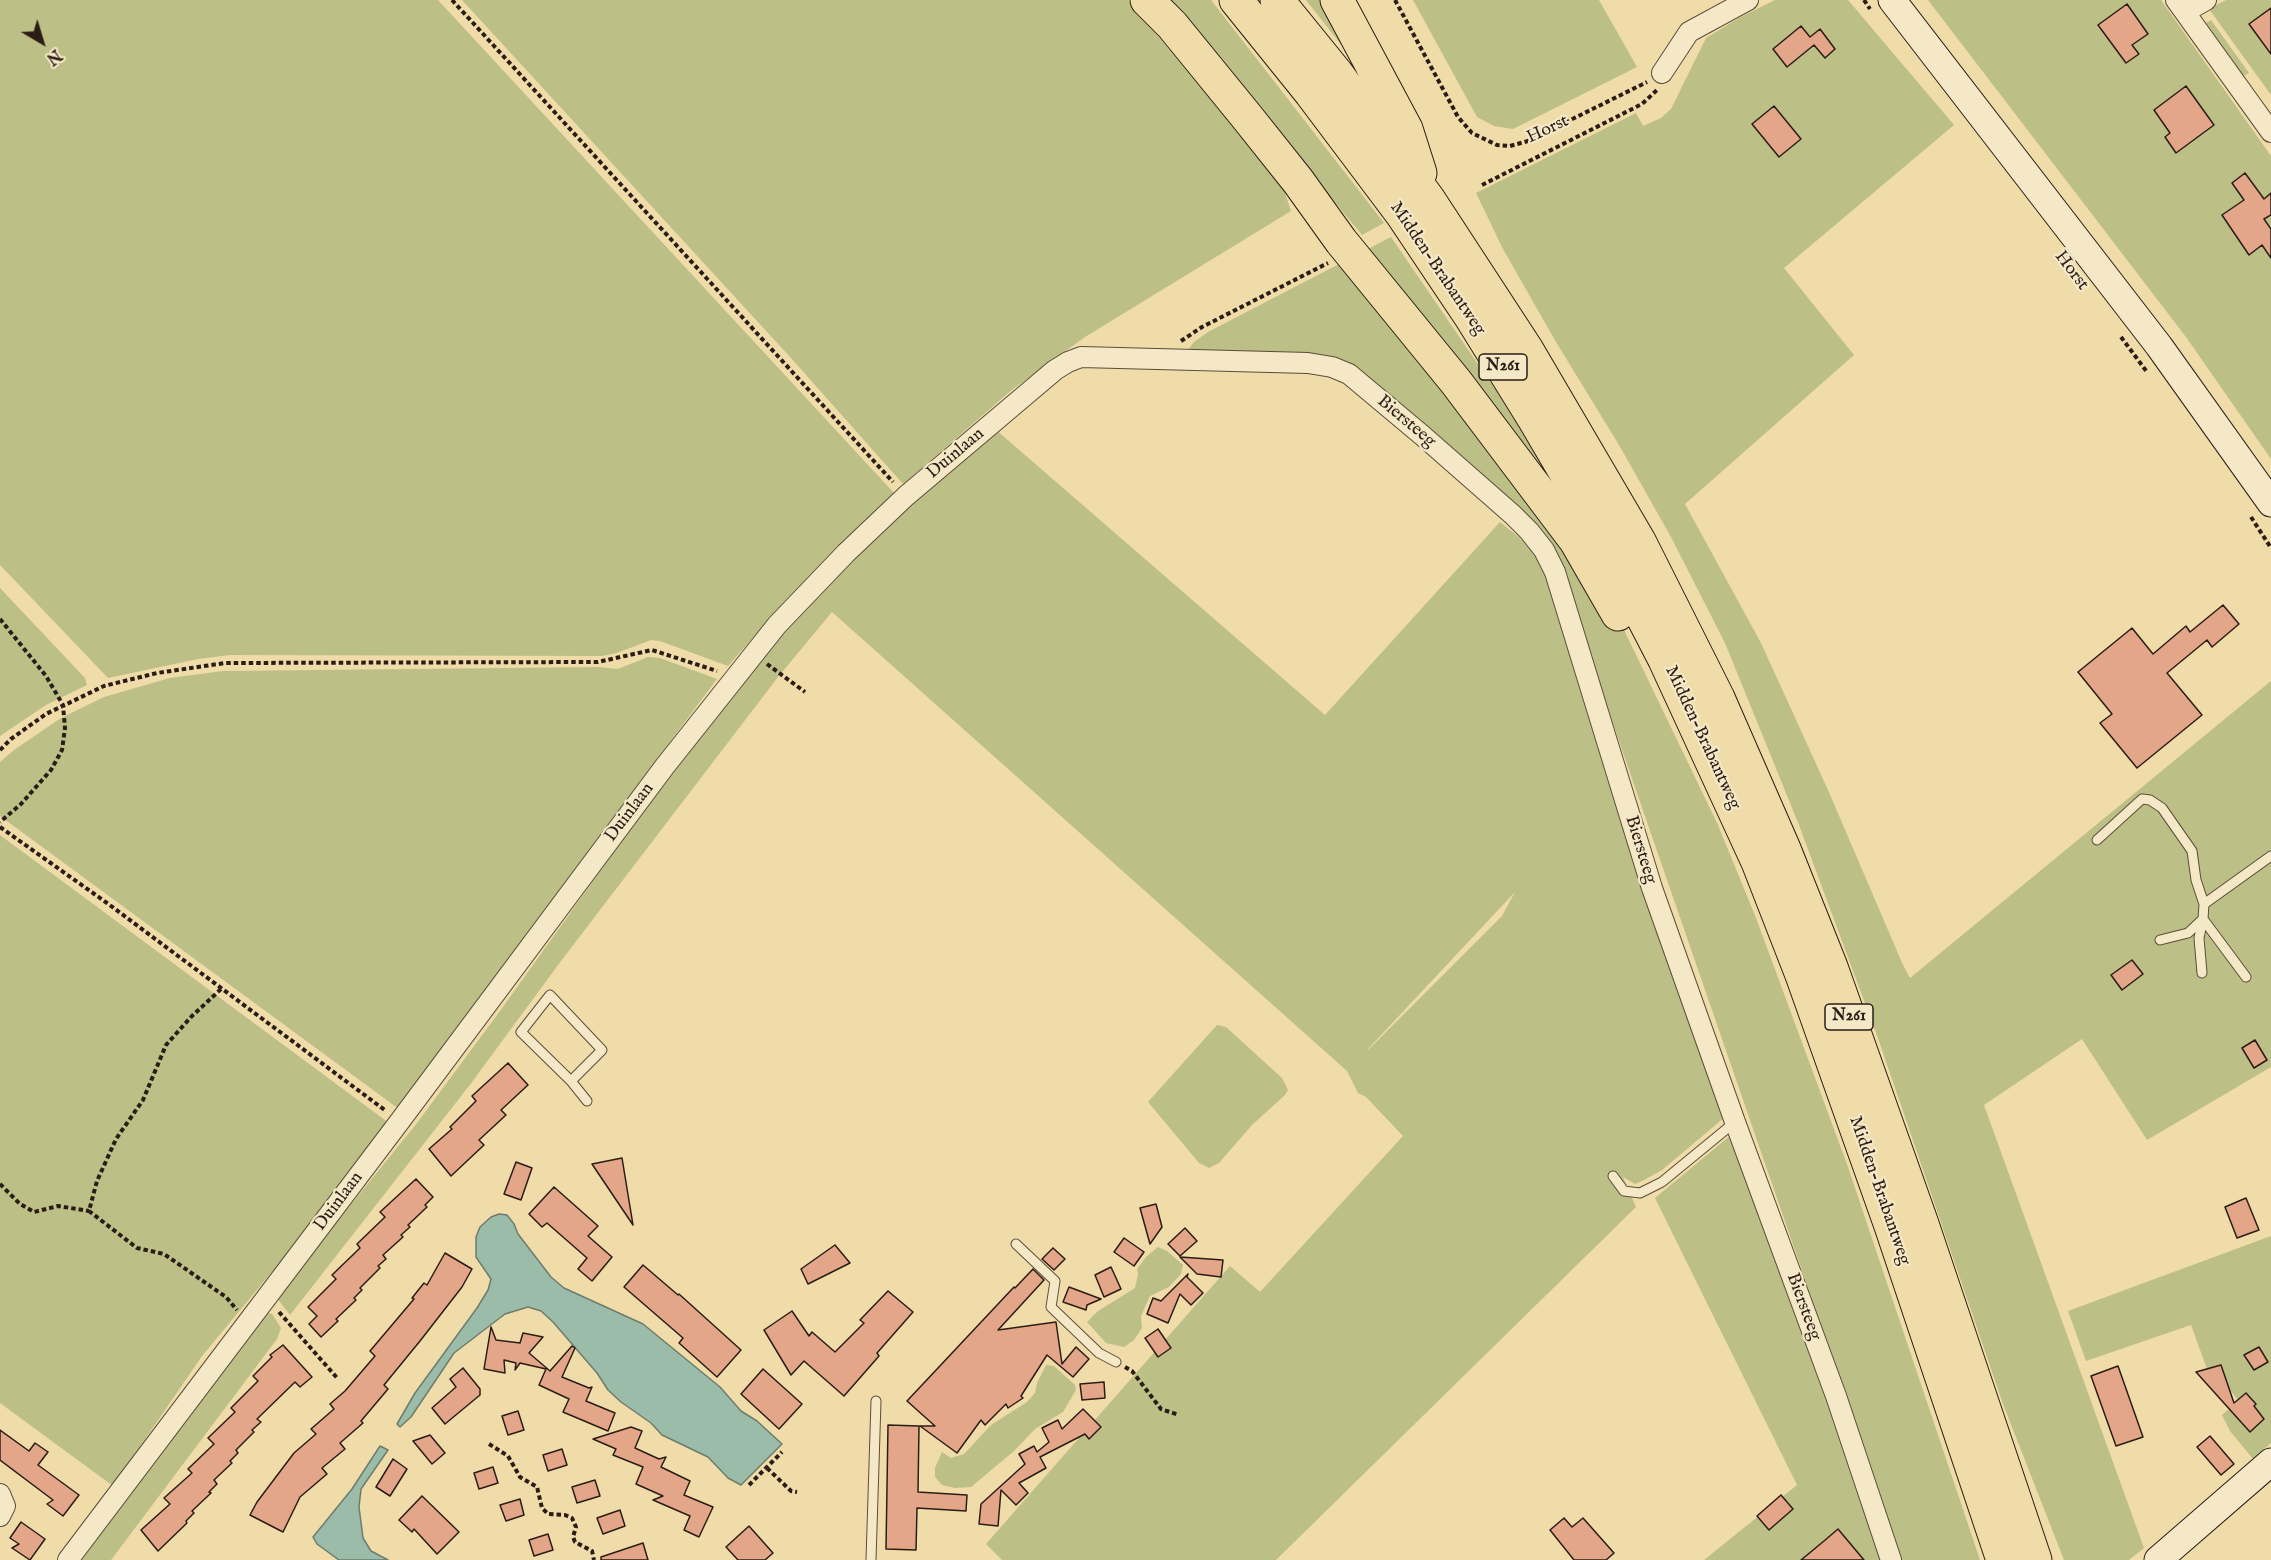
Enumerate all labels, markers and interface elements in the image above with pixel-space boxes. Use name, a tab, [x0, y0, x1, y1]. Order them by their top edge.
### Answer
north arrow	[12, 12, 72, 72]
text: N	[41, 44, 65, 68]
street label: Horst	[1524, 111, 1572, 149]
street label: Midden-Brabantweg	[1384, 198, 1490, 340]
street label: Horst	[2049, 247, 2093, 295]
road number: N261	[1479, 354, 1527, 380]
street label: Biersteeg	[1372, 391, 1440, 453]
street label: Duinlaan	[923, 424, 989, 484]
street label: Midden-Brabantweg	[1659, 663, 1745, 813]
street label: Duinlaan	[601, 779, 659, 847]
street label: Biersteeg	[1619, 813, 1661, 887]
road number: N261	[1825, 1004, 1873, 1030]
street label: Midden-Brabantweg	[1843, 1114, 1915, 1268]
street label: Duinlaan	[310, 1168, 368, 1236]
street label: Biersteeg	[1781, 1270, 1825, 1344]

